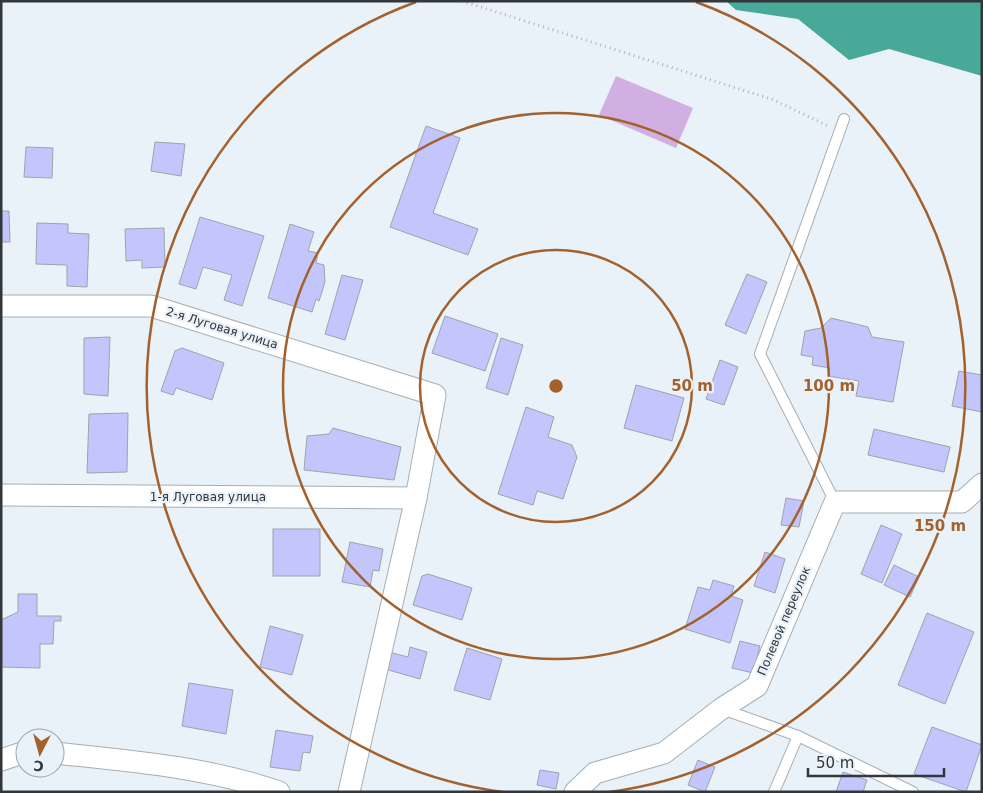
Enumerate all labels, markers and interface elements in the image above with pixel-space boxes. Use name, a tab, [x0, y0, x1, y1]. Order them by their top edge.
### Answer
street label: 2-я Луговая улица	[164, 304, 280, 352]
centre of rings	[547, 377, 565, 395]
text: 50 m	[671, 377, 713, 395]
text: 100 m	[803, 377, 855, 395]
street label: 1-я Луговая улица	[150, 490, 266, 504]
text: 150 m	[914, 517, 966, 535]
street label: Полевой переулок	[755, 564, 813, 678]
north arrow	[15, 728, 65, 778]
scale bar	[808, 746, 944, 778]
text: 50 m	[816, 754, 854, 772]
text: С	[33, 757, 45, 774]

